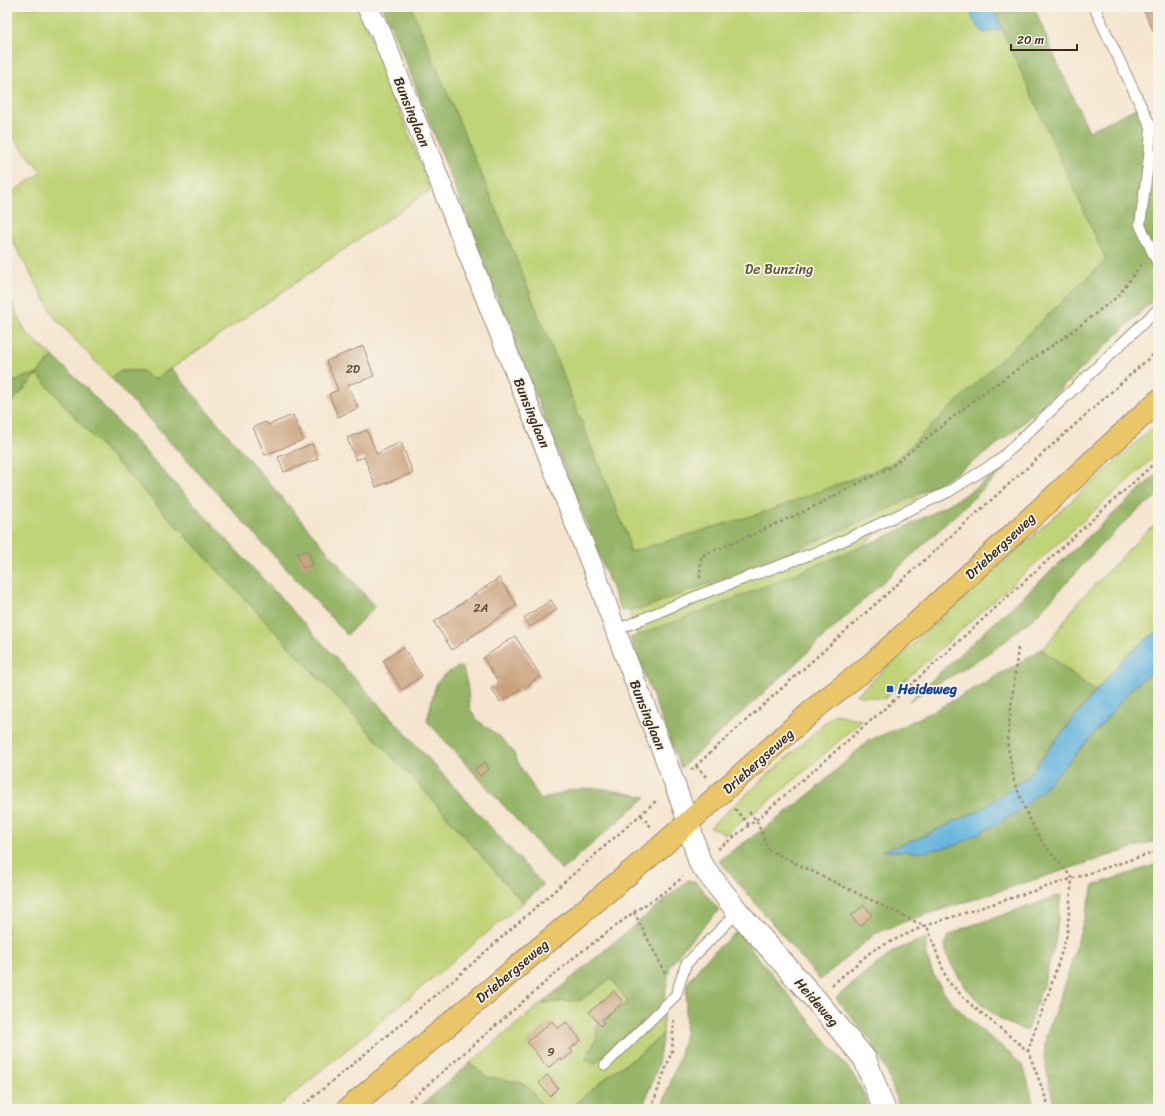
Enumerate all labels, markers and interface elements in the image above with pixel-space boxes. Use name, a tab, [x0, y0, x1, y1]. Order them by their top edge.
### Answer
scale bar	[1011, 26, 1077, 52]
text: 20 m	[1017, 29, 1044, 51]
street label: Bunsinglaan	[386, 73, 437, 152]
park label: De Bunzing	[745, 257, 813, 282]
house number: 2D	[346, 358, 361, 380]
street label: Bunsinglaan	[506, 374, 557, 453]
street label: Driebergseweg	[959, 507, 1042, 586]
house number: 2A	[474, 597, 489, 619]
street label: Bunsinglaan	[622, 676, 673, 755]
place label: Heideweg	[897, 677, 957, 702]
marker: Heideweg	[885, 684, 895, 694]
street label: Driebergseweg	[717, 722, 800, 801]
street label: Driebergseweg	[470, 933, 555, 1010]
street label: Heideweg	[788, 972, 845, 1033]
house number: 9	[547, 1041, 555, 1063]

